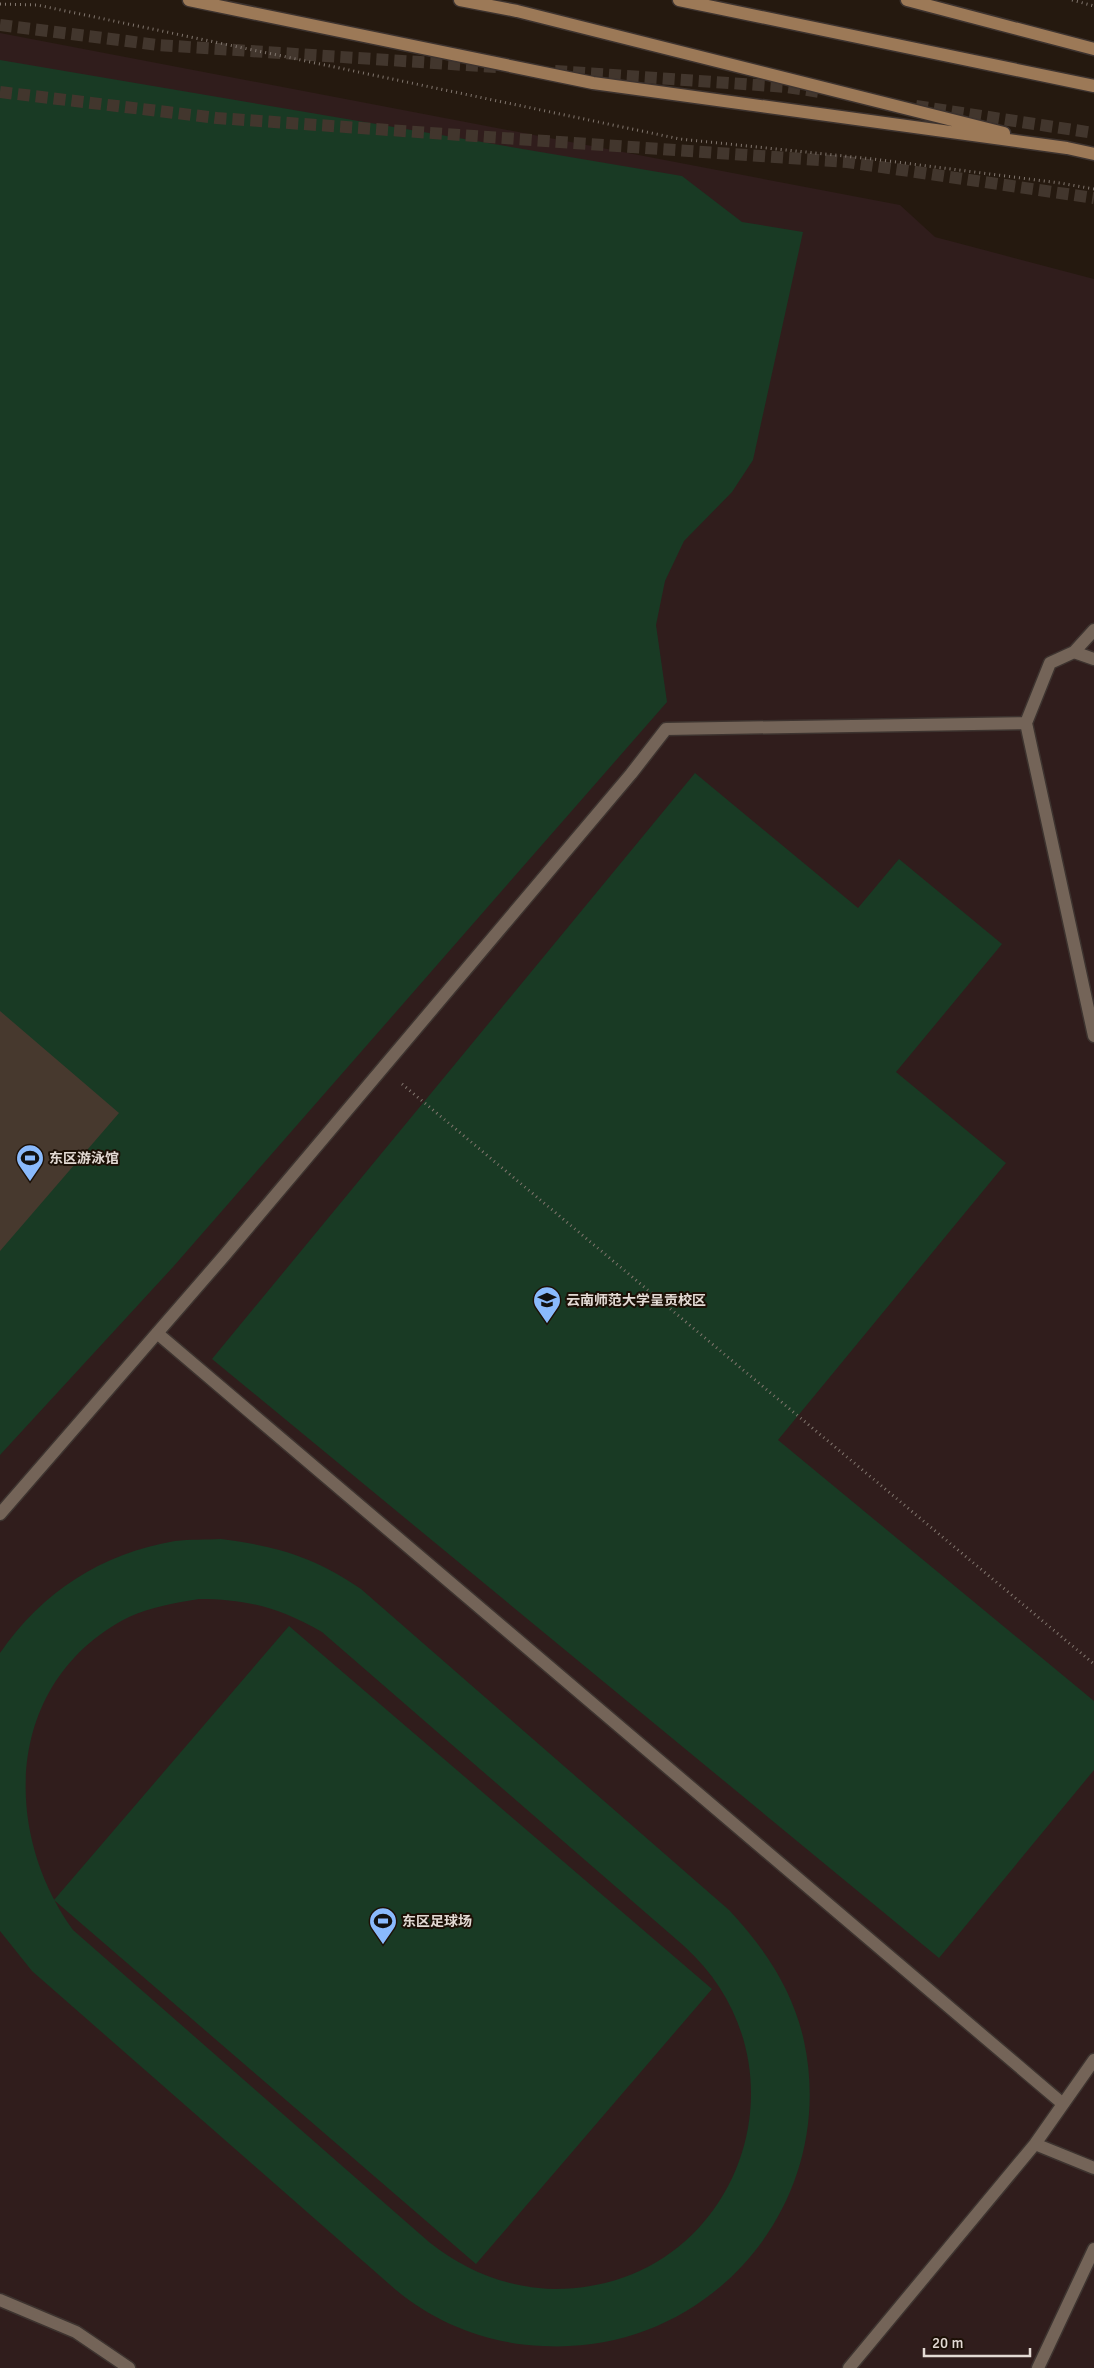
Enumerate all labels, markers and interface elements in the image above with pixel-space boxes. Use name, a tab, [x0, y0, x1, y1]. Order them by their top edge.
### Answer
sports icon: 东区游泳馆	[15, 1143, 45, 1182]
place label: 东区游泳馆	[49, 1150, 119, 1167]
school or university icon: 云南师范大学呈贡校区	[532, 1285, 562, 1324]
place label: 云南师范大学呈贡校区	[566, 1292, 706, 1309]
sports icon: 东区足球场	[368, 1906, 398, 1945]
place label: 东区足球场	[402, 1913, 472, 1930]
scale bar	[924, 2326, 1030, 2358]
text: 20 m	[932, 2334, 963, 2352]

